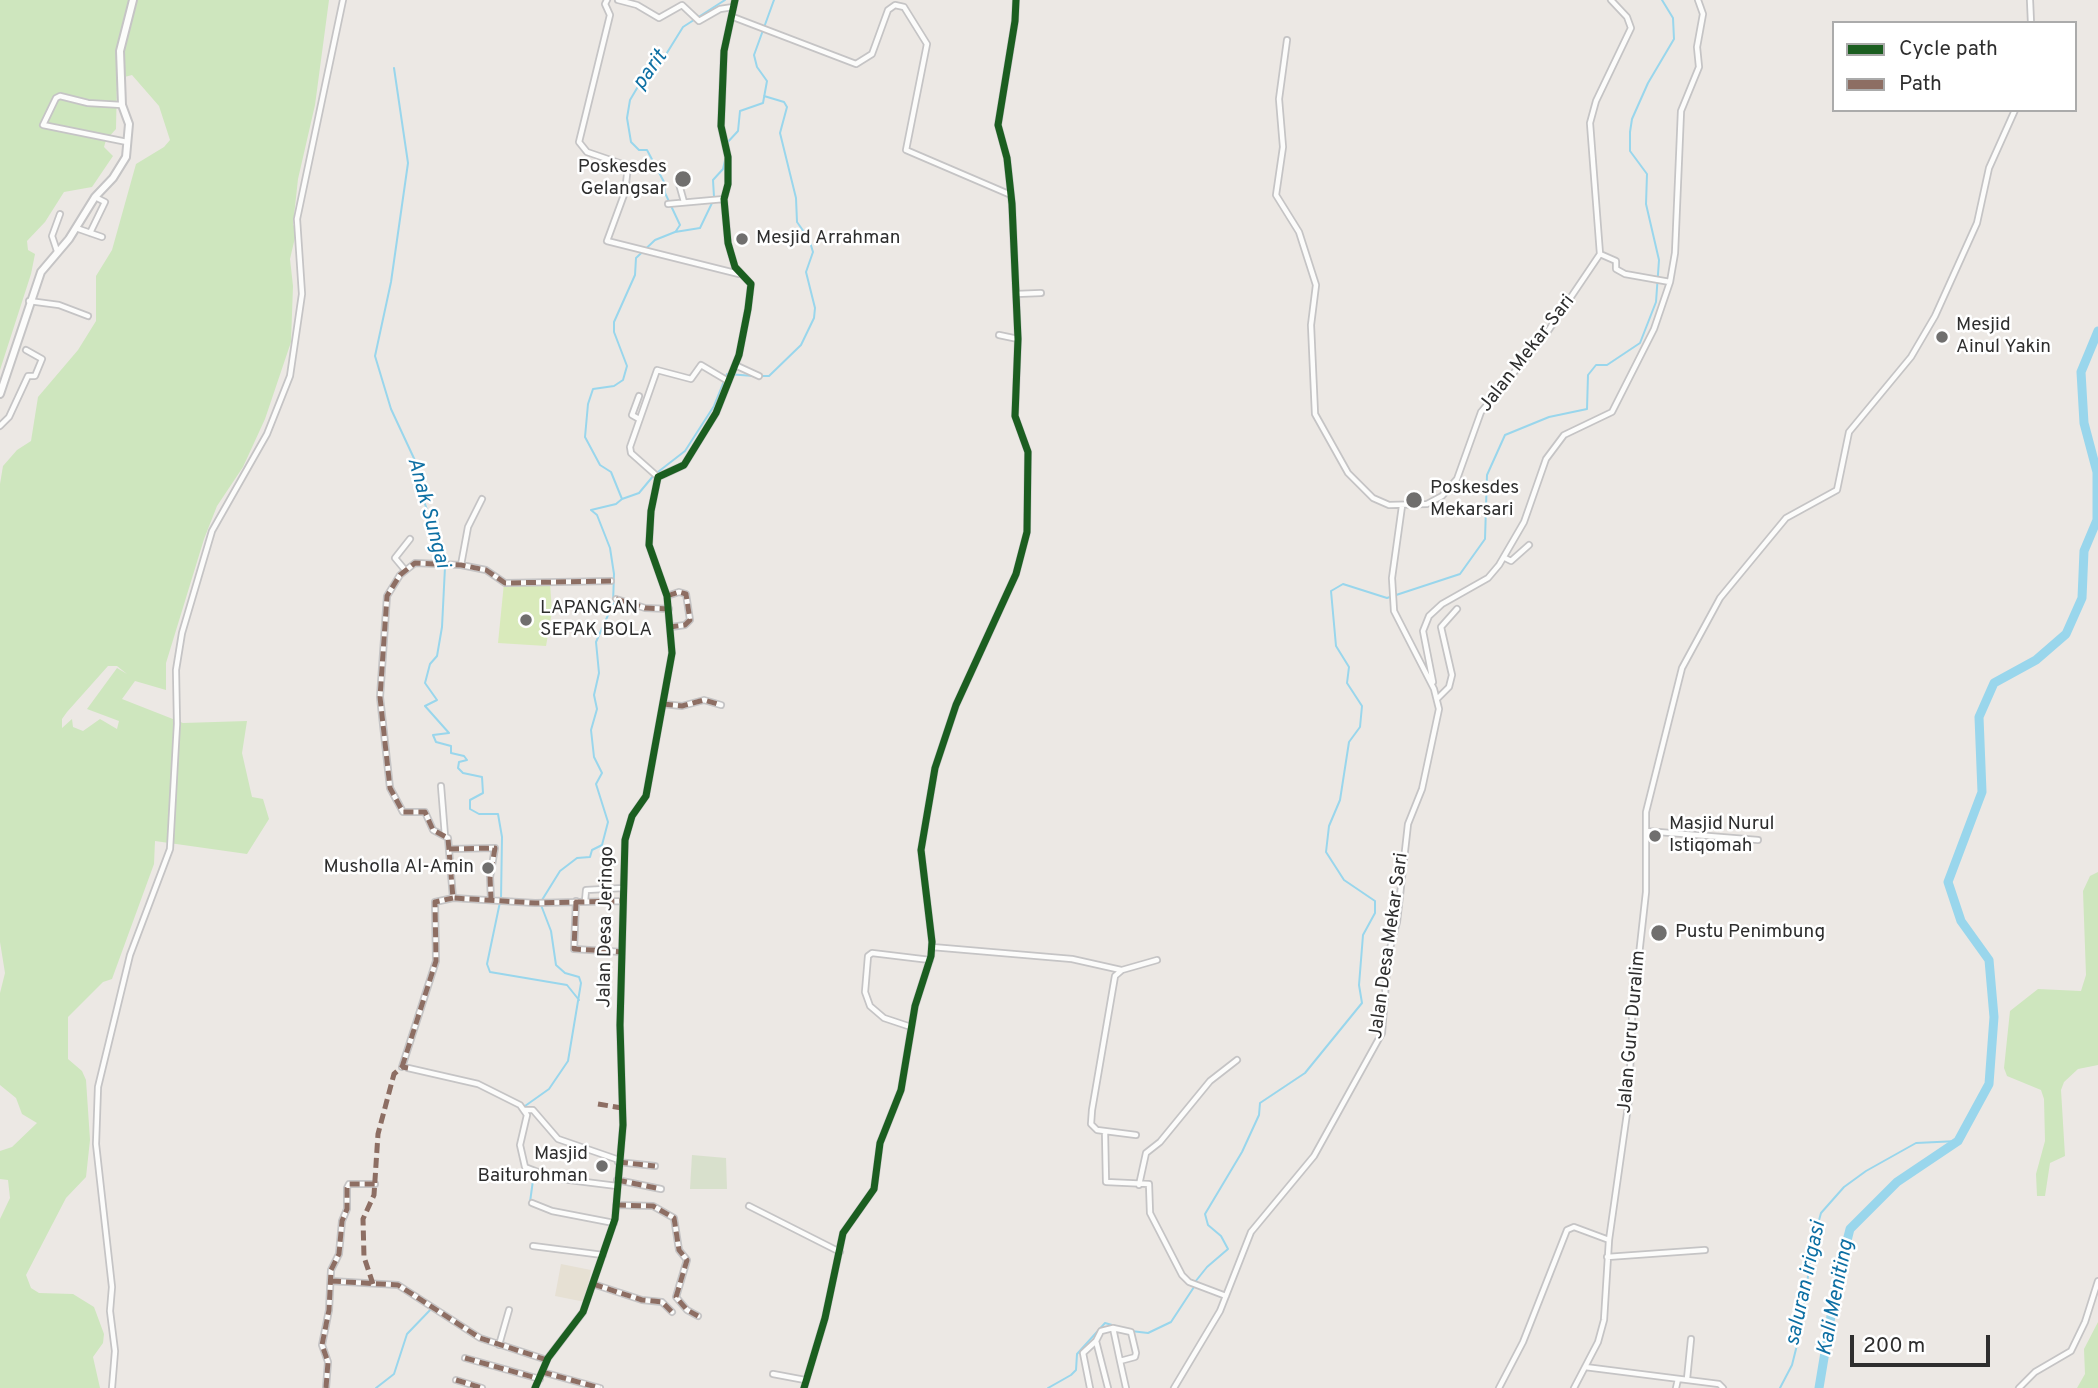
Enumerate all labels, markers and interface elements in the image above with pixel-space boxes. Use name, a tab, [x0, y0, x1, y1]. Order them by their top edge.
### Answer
legend	[1832, 21, 2077, 112]
text: Cycle path	[1899, 36, 1998, 63]
water label: parit	[628, 46, 674, 96]
text: Path	[1899, 71, 1942, 98]
place label: Poskesdes Gelangsar	[578, 157, 667, 201]
marker: Poskesdes Gelangsar	[673, 169, 693, 189]
place label: Mesjid Arrahman	[756, 228, 900, 250]
marker: Mesjid Arrahman	[734, 231, 750, 247]
street label: Jalan Mekar Sari	[1475, 291, 1581, 417]
place label: Mesjid Ainul Yakin	[1956, 315, 2051, 359]
marker: Mesjid Ainul Yakin	[1934, 329, 1950, 345]
water label: Anak Sungai	[400, 455, 454, 571]
place label: Poskesdes Mekarsari	[1430, 478, 1519, 522]
marker: Poskesdes Mekarsari	[1404, 490, 1424, 510]
place label: LAPANGAN SEPAK BOLA	[540, 598, 652, 642]
marker: LAPANGAN SEPAK BOLA	[518, 612, 534, 628]
place label: Masjid Nurul Istiqomah	[1669, 814, 1775, 858]
marker: Masjid Nurul Istiqomah	[1647, 828, 1663, 844]
street label: Jalan Desa Jeringo	[594, 846, 620, 1008]
street label: Jalan Desa Mekar Sari	[1366, 851, 1414, 1041]
place label: Musholla Al-Amin	[323, 857, 474, 879]
marker: Musholla Al-Amin	[480, 860, 496, 876]
place label: Pustu Penimbung	[1675, 922, 1825, 944]
marker: Pustu Penimbung	[1649, 923, 1669, 943]
street label: Jalan Guru Duralim	[1615, 949, 1651, 1115]
place label: Masjid Baiturohman	[477, 1144, 588, 1188]
marker: Masjid Baiturohman	[594, 1158, 610, 1174]
water label: saluran irigasi	[1781, 1219, 1833, 1349]
water label: Kali Meniting	[1813, 1238, 1861, 1358]
scale bar	[1853, 1322, 1993, 1366]
text: 200 m	[1863, 1333, 1925, 1360]

